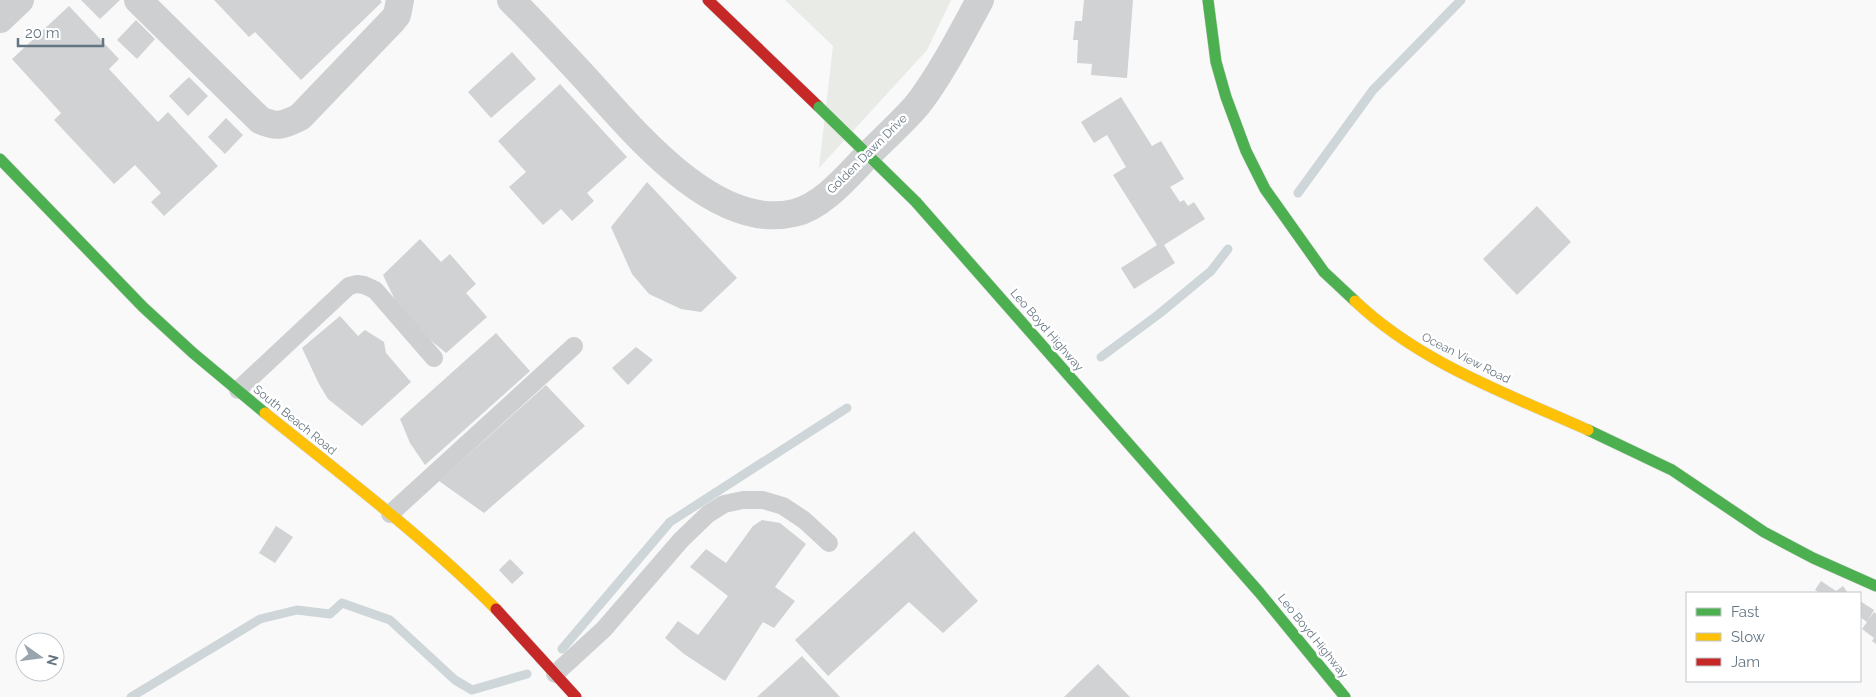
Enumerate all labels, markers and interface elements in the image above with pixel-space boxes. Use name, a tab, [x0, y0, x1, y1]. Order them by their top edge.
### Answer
scale bar	[18, 15, 102, 47]
text: 20 m	[25, 24, 60, 42]
street label: Golden Dawn Drive	[824, 111, 910, 197]
street label: Leo Boyd Highway	[1008, 286, 1087, 374]
street label: Ocean View Road	[1419, 330, 1513, 386]
street label: South Beach Road	[251, 382, 339, 458]
street label: Leo Boyd Highway	[1275, 591, 1351, 681]
legend	[1686, 592, 1861, 682]
text: Fast	[1731, 603, 1759, 621]
text: Slow	[1731, 628, 1765, 646]
north arrow	[15, 632, 65, 682]
text: N	[44, 653, 62, 667]
text: Jam	[1731, 653, 1760, 671]

